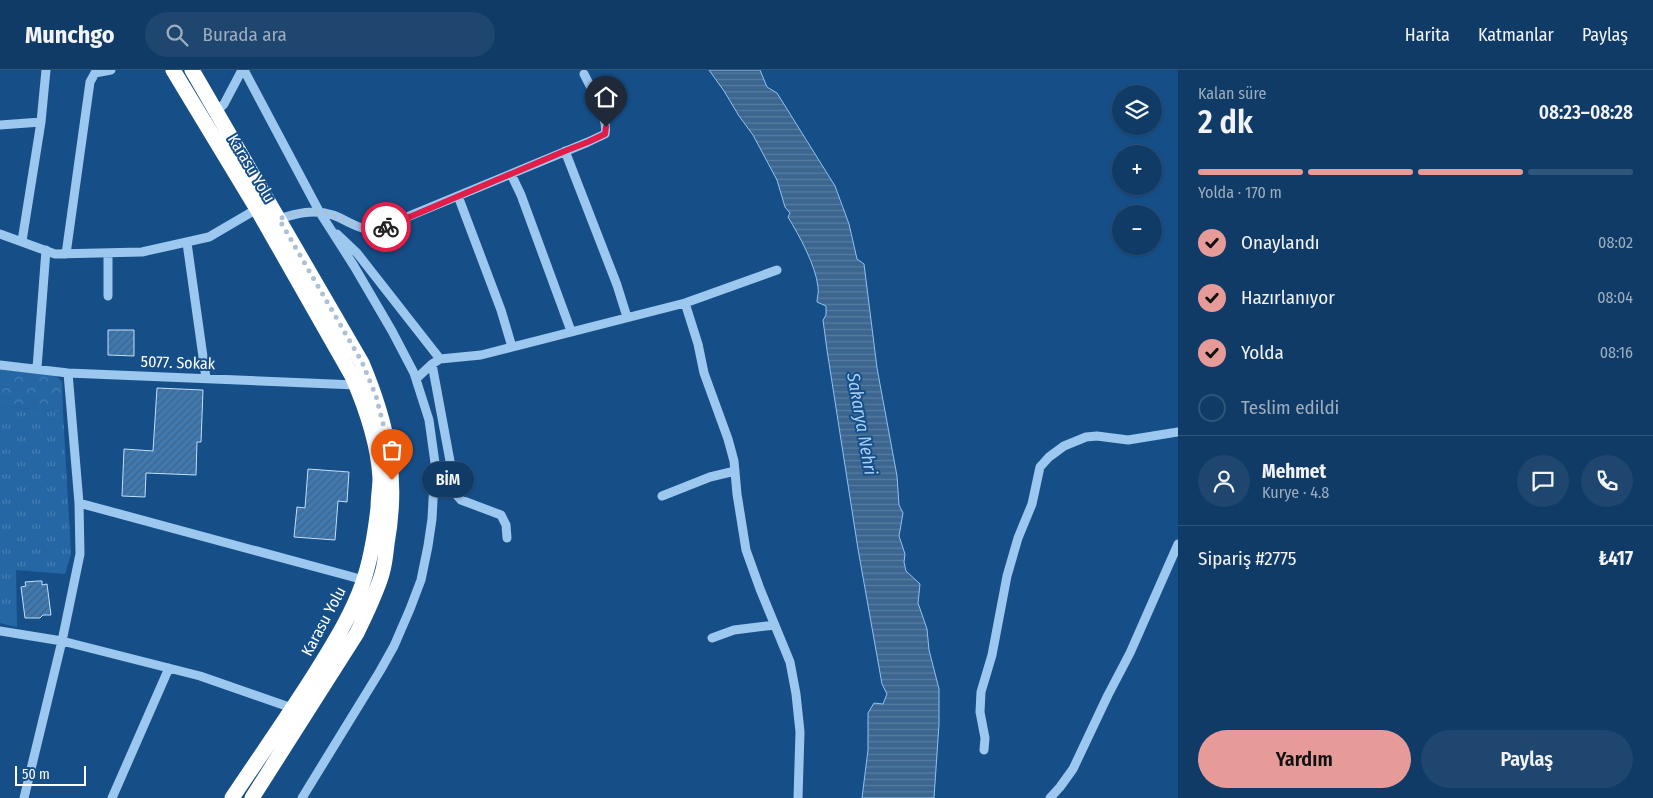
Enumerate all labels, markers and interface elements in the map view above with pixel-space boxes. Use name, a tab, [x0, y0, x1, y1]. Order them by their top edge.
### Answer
search box	[145, 12, 495, 57]
text: Munchgo	[25, 21, 115, 49]
icon: search	[163, 21, 191, 49]
text: Burada ara	[203, 23, 287, 46]
text: Harita	[1405, 24, 1450, 46]
text: Katmanlar	[1478, 24, 1554, 46]
text: Paylaş	[1582, 24, 1628, 46]
pin	[585, 76, 627, 127]
icon: home	[592, 83, 620, 111]
text: Kalan süre	[1198, 84, 1266, 103]
map controls	[1112, 85, 1162, 255]
button: layers	[1112, 85, 1162, 135]
text: 08:23–08:28	[1539, 101, 1633, 124]
text: 2 dk	[1198, 103, 1253, 141]
street label: Karasu Yolu	[224, 131, 279, 206]
button: +	[1112, 145, 1162, 195]
text: Yolda · 170 m	[1198, 183, 1282, 202]
courier	[361, 202, 411, 252]
button: −	[1112, 205, 1162, 255]
icon: bike	[372, 213, 400, 241]
icon: check	[1198, 229, 1226, 257]
text: Onaylandı	[1241, 231, 1320, 254]
text: 08:02	[1598, 233, 1633, 252]
icon: check	[1198, 284, 1226, 312]
text: Hazırlanıyor	[1241, 286, 1335, 309]
text: 08:04	[1597, 288, 1633, 307]
icon: check	[1198, 339, 1226, 367]
text: Yolda	[1241, 341, 1284, 364]
text: 08:16	[1600, 343, 1633, 362]
street label: 5077. Sokak	[140, 352, 216, 373]
water label: Sakarya Nehri	[842, 370, 882, 477]
text: Teslim edildi	[1241, 396, 1339, 419]
pin	[371, 429, 413, 480]
icon: bag	[378, 436, 406, 464]
button: person	[1198, 455, 1250, 507]
button: chat	[1517, 455, 1569, 507]
button: phone	[1581, 455, 1633, 507]
text: Mehmet	[1262, 460, 1326, 483]
callout: BİM	[422, 462, 474, 498]
text: BİM	[436, 470, 460, 489]
text: Kurye · 4.8	[1262, 483, 1329, 502]
text: Sipariş #2775	[1198, 547, 1296, 570]
text: ₺417	[1599, 547, 1633, 570]
street label: Karasu Yolu	[297, 583, 350, 659]
button: Yardım	[1198, 730, 1411, 788]
button: Paylaş	[1421, 730, 1633, 788]
scale bar	[15, 763, 86, 786]
text: 50 m	[22, 766, 50, 783]

